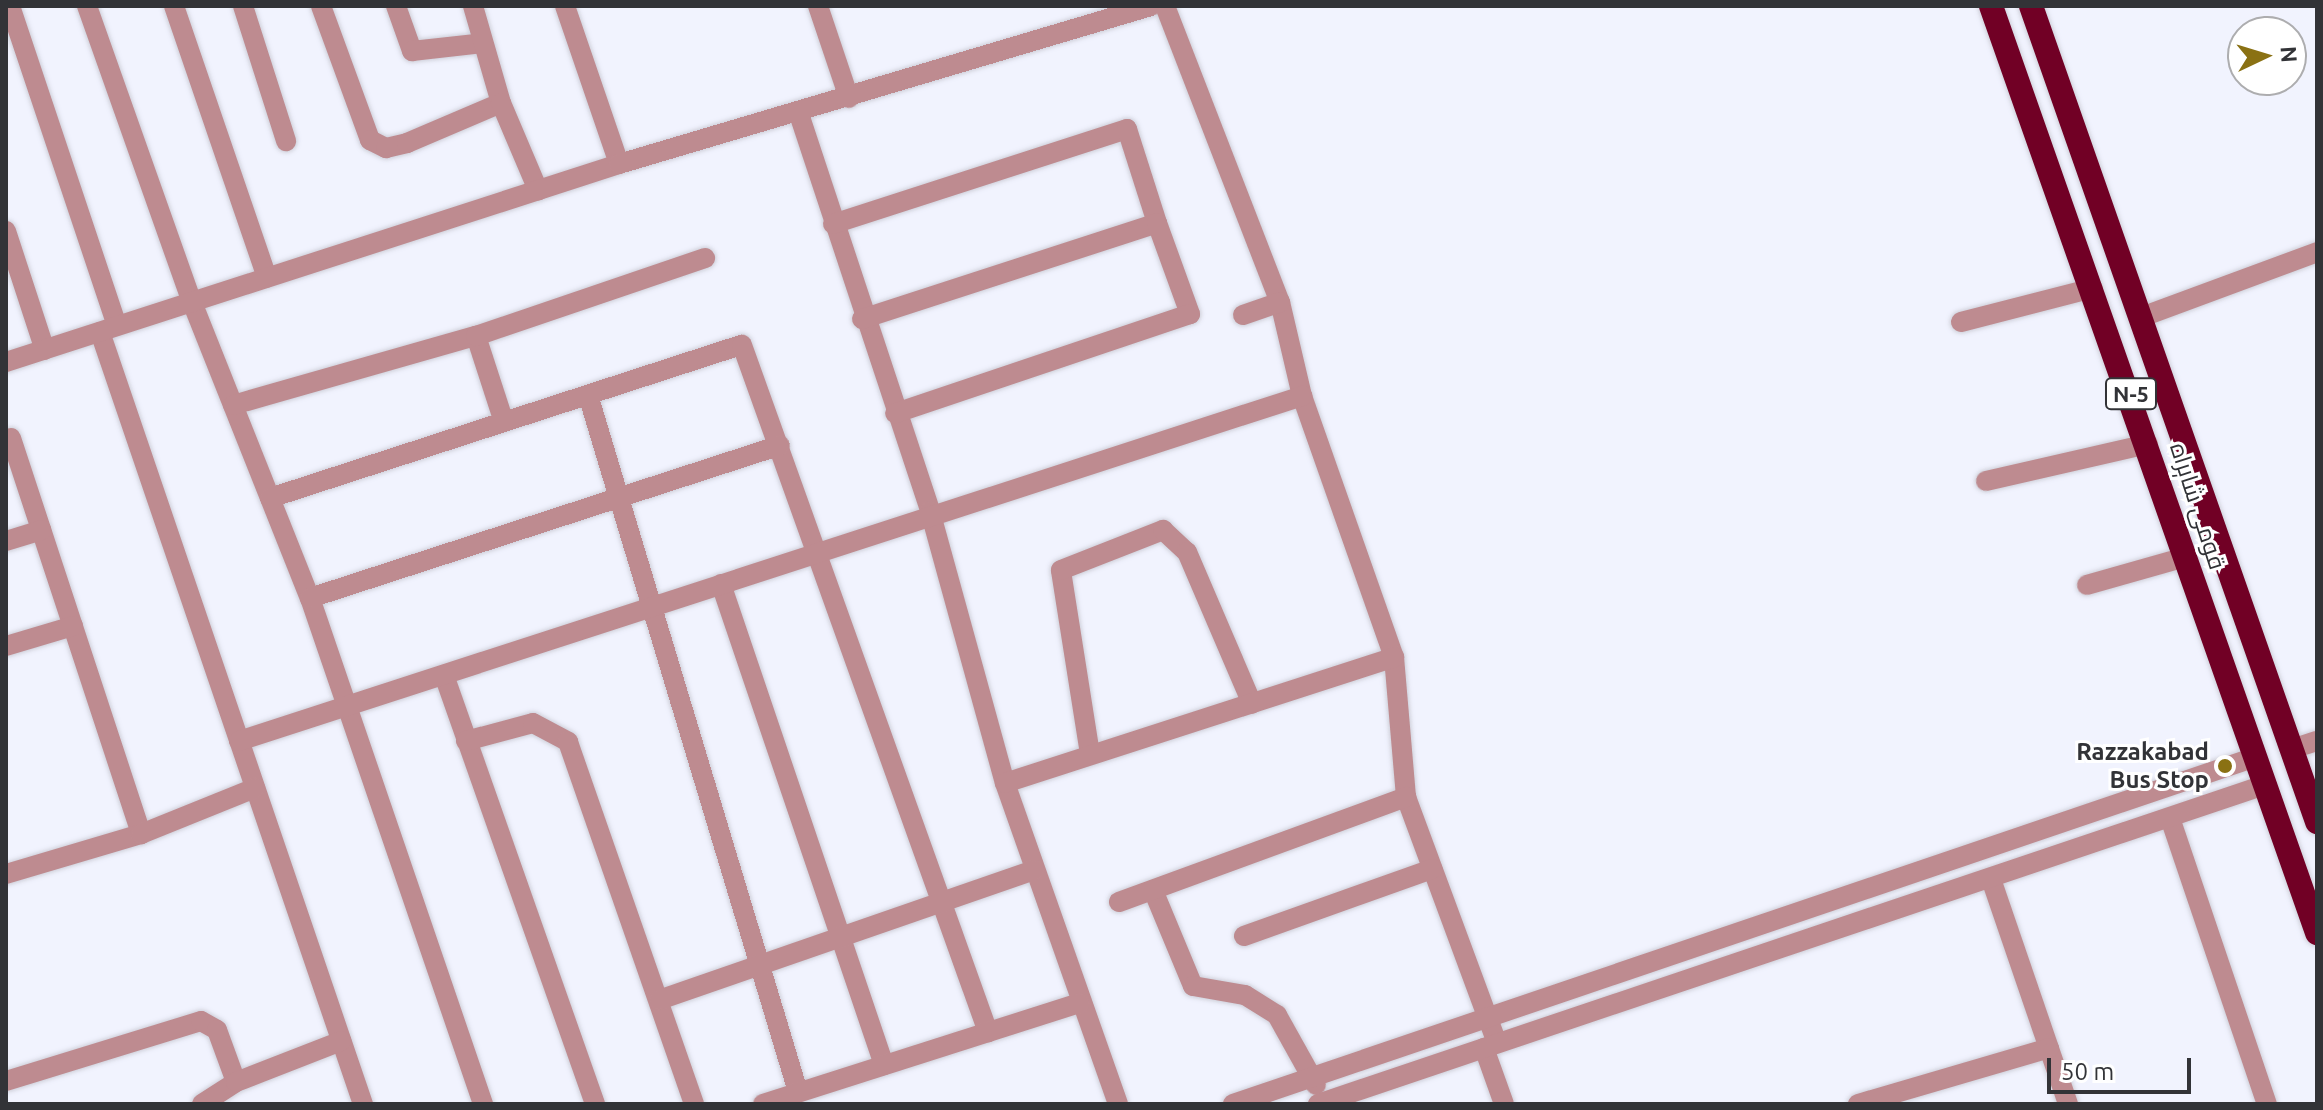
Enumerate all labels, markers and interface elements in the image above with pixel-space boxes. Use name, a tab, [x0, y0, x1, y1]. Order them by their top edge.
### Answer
north arrow	[2227, 16, 2307, 96]
text: N	[2276, 45, 2302, 63]
road number: N-5	[2103, 376, 2159, 412]
street label: قومی شاہراہ	[2164, 439, 2232, 573]
place label: Razzakabad Bus Stop	[2076, 738, 2209, 794]
marker: Razzakabad Bus Stop	[2216, 757, 2234, 775]
scale bar	[2051, 1042, 2195, 1092]
text: 50 m	[2061, 1058, 2114, 1085]

